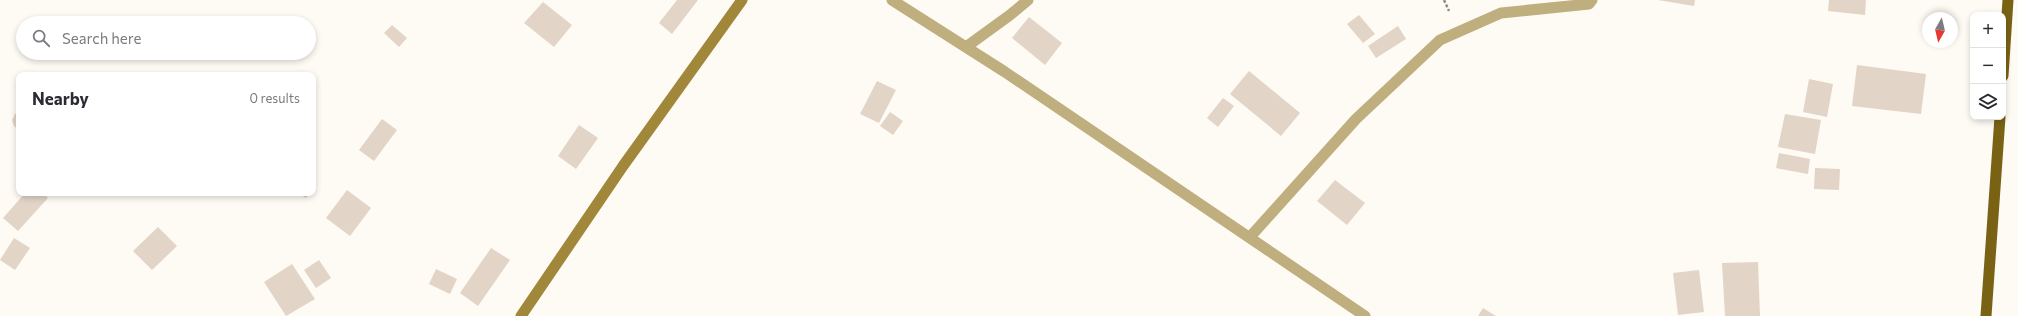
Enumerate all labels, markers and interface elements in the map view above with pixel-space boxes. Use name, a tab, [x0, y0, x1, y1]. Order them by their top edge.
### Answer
north arrow	[1922, 12, 1958, 48]
map controls	[1970, 12, 2006, 120]
button: +	[1970, 12, 2006, 48]
search box	[16, 16, 316, 60]
icon: search	[30, 27, 52, 49]
text: Search here	[62, 29, 141, 47]
button: −	[1970, 48, 2006, 84]
button: layers	[1970, 84, 2006, 120]
text: Nearby	[32, 88, 89, 109]
text: 0 results	[249, 90, 300, 106]

